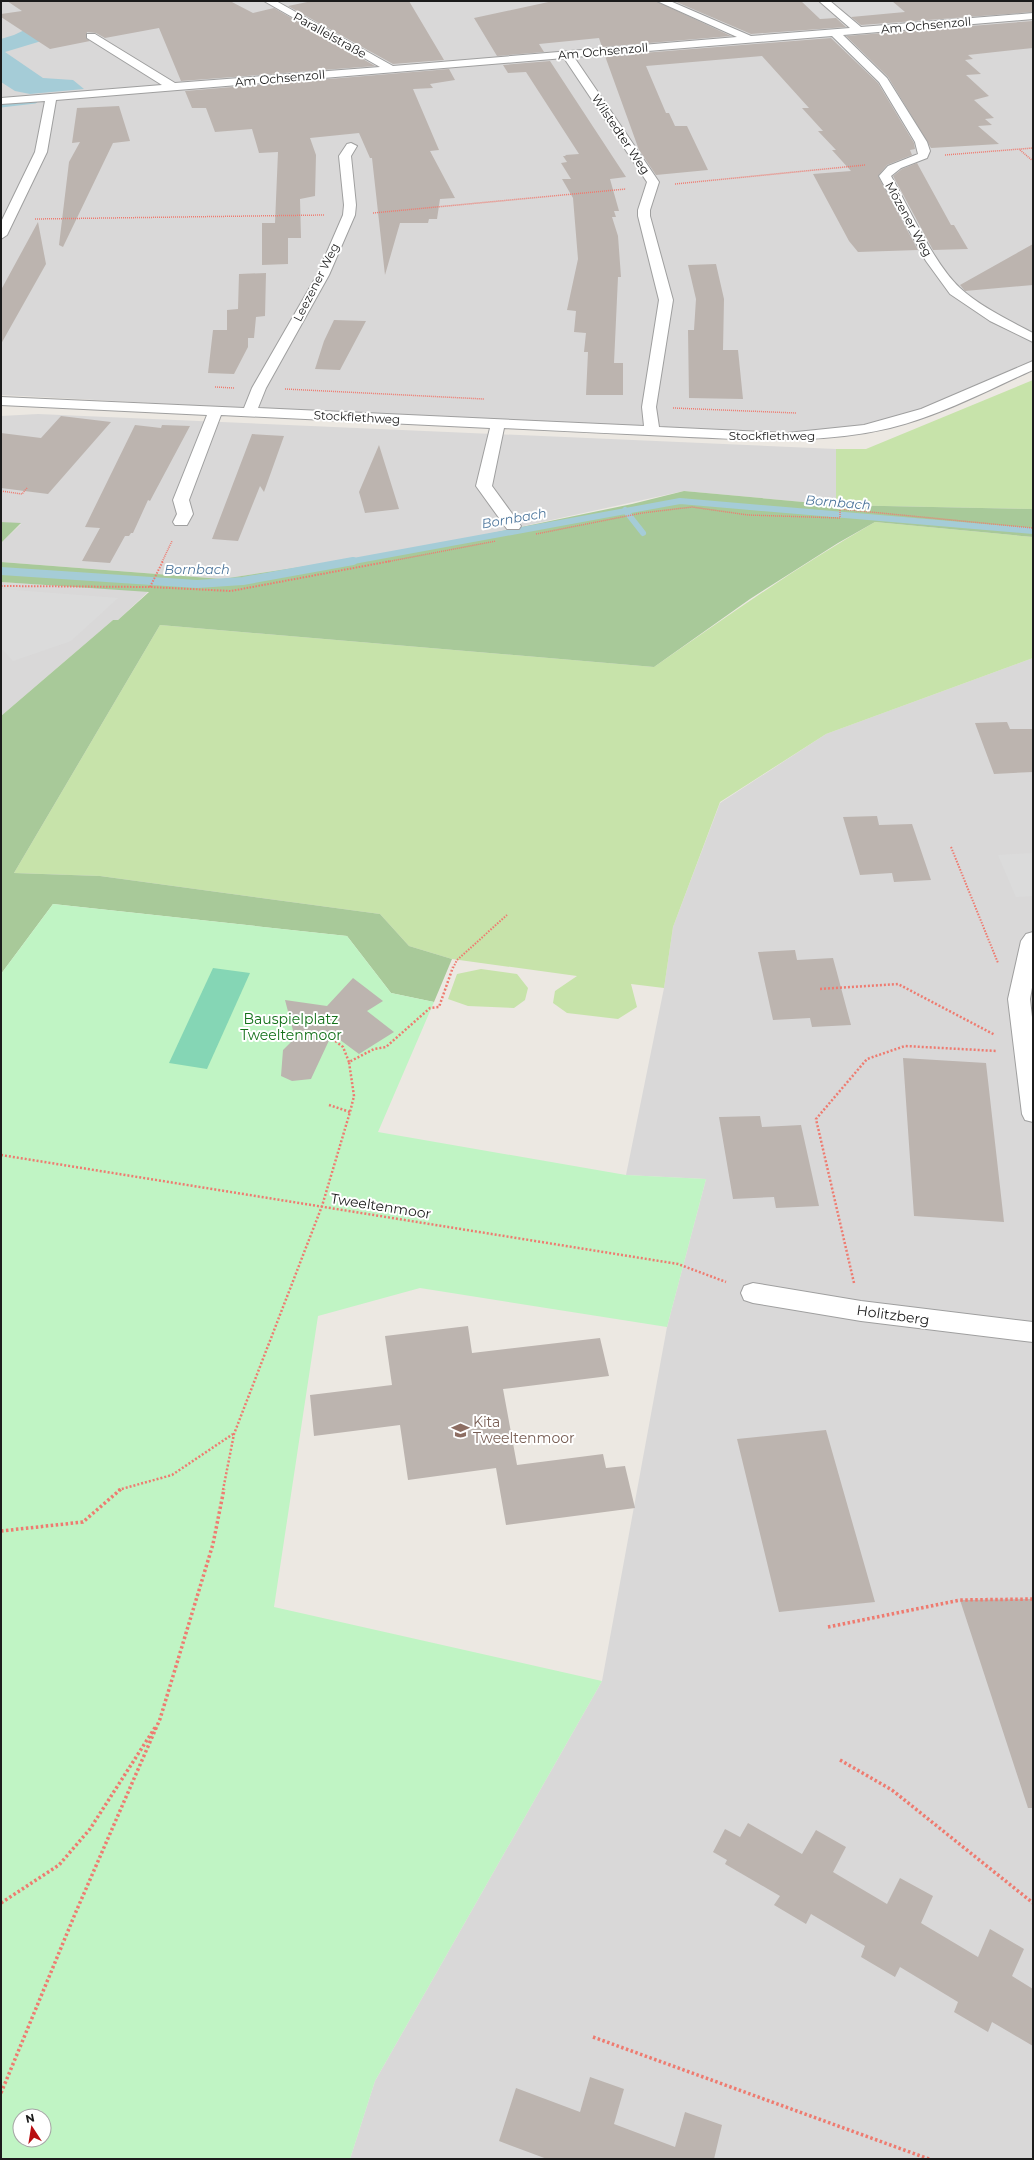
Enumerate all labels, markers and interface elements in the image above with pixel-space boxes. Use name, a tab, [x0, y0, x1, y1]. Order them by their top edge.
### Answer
street label: Parallelstraße	[291, 9, 369, 61]
street label: Am Ochsenzoll	[880, 14, 972, 36]
street label: Am Ochsenzoll	[557, 40, 649, 62]
street label: Am Ochsenzoll	[234, 67, 326, 89]
street label: Wilstedter Weg	[589, 91, 653, 177]
street label: Mözener Weg	[882, 179, 936, 259]
street label: Leezener Weg	[290, 240, 342, 324]
street label: Stockflethweg	[313, 407, 401, 427]
street label: Stockflethweg	[729, 428, 815, 443]
water label: Bornbach	[805, 491, 871, 513]
water label: Bornbach	[480, 504, 548, 532]
water label: Bornbach	[164, 561, 230, 577]
park label: Bauspielplatz Tweeltenmoor	[240, 1010, 342, 1044]
street label: Tweeltenmoor	[329, 1189, 433, 1223]
street label: Holitzberg	[855, 1301, 931, 1329]
place label: Kita Tweeltenmoor	[473, 1413, 575, 1447]
school or university icon: Kita Tweeltenmoor	[450, 1420, 470, 1440]
north arrow	[12, 2108, 52, 2148]
text: N	[24, 2110, 36, 2126]

